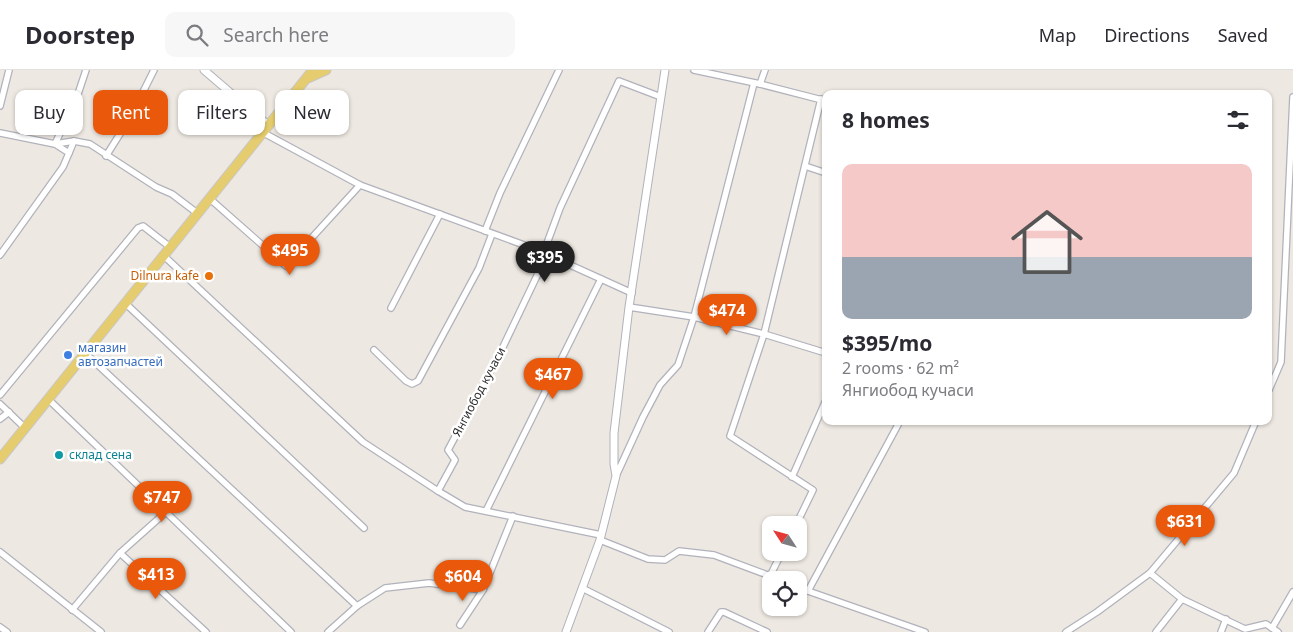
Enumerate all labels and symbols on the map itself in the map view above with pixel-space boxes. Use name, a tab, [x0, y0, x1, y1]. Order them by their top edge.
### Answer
pin: $495	[260, 234, 320, 276]
pin: $395	[515, 240, 575, 283]
place label: Dilnura kafe	[131, 267, 199, 284]
marker: Dilnura kafe	[203, 270, 215, 282]
pin: $474	[697, 294, 757, 336]
place label: магазин автозапчастей	[78, 339, 163, 370]
street label: Янгиобод кучаси	[448, 344, 509, 439]
marker: магазин автозапчастей	[62, 349, 74, 361]
pin: $467	[523, 358, 583, 400]
place label: склад сена	[69, 446, 132, 463]
marker: склад сена	[53, 449, 65, 461]
pin: $747	[132, 480, 192, 523]
pin: $631	[1155, 504, 1215, 547]
north arrow	[762, 516, 808, 561]
pin: $413	[126, 558, 186, 600]
pin: $604	[433, 560, 493, 602]

